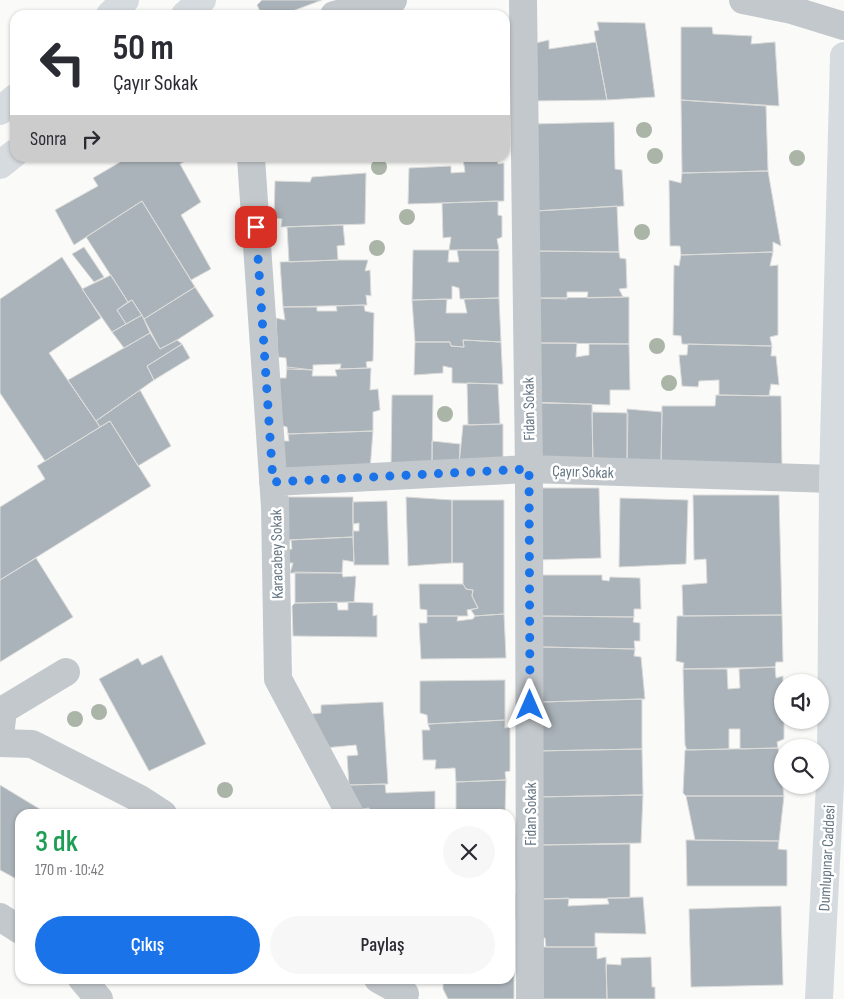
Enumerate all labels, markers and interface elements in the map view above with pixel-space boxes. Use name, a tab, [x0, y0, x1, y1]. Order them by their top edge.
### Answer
text: 50 m	[113, 27, 174, 70]
icon: left	[30, 30, 95, 95]
text: Çayır Sokak	[113, 70, 198, 97]
icon: right	[77, 125, 105, 153]
text: Sonra	[30, 128, 67, 151]
pin	[235, 206, 277, 248]
icon: arrive	[242, 213, 270, 241]
street label: Fidan Sokak	[519, 377, 540, 441]
street label: Çayır Sokak	[552, 462, 614, 483]
street label: Karacabey Sokak	[267, 509, 288, 599]
map controls	[774, 674, 829, 794]
button: sound	[774, 674, 829, 729]
position arrow	[503, 678, 555, 730]
button: search	[774, 739, 829, 794]
street label: Fidan Sokak	[522, 782, 541, 846]
street label: Dumlupınar Caddesi	[815, 804, 840, 912]
text: 3 dk	[35, 824, 78, 860]
button: close	[443, 826, 495, 878]
text: 170 m · 10:42	[35, 861, 104, 880]
button: Çıkış	[35, 916, 260, 974]
button: Paylaş	[270, 916, 495, 974]

